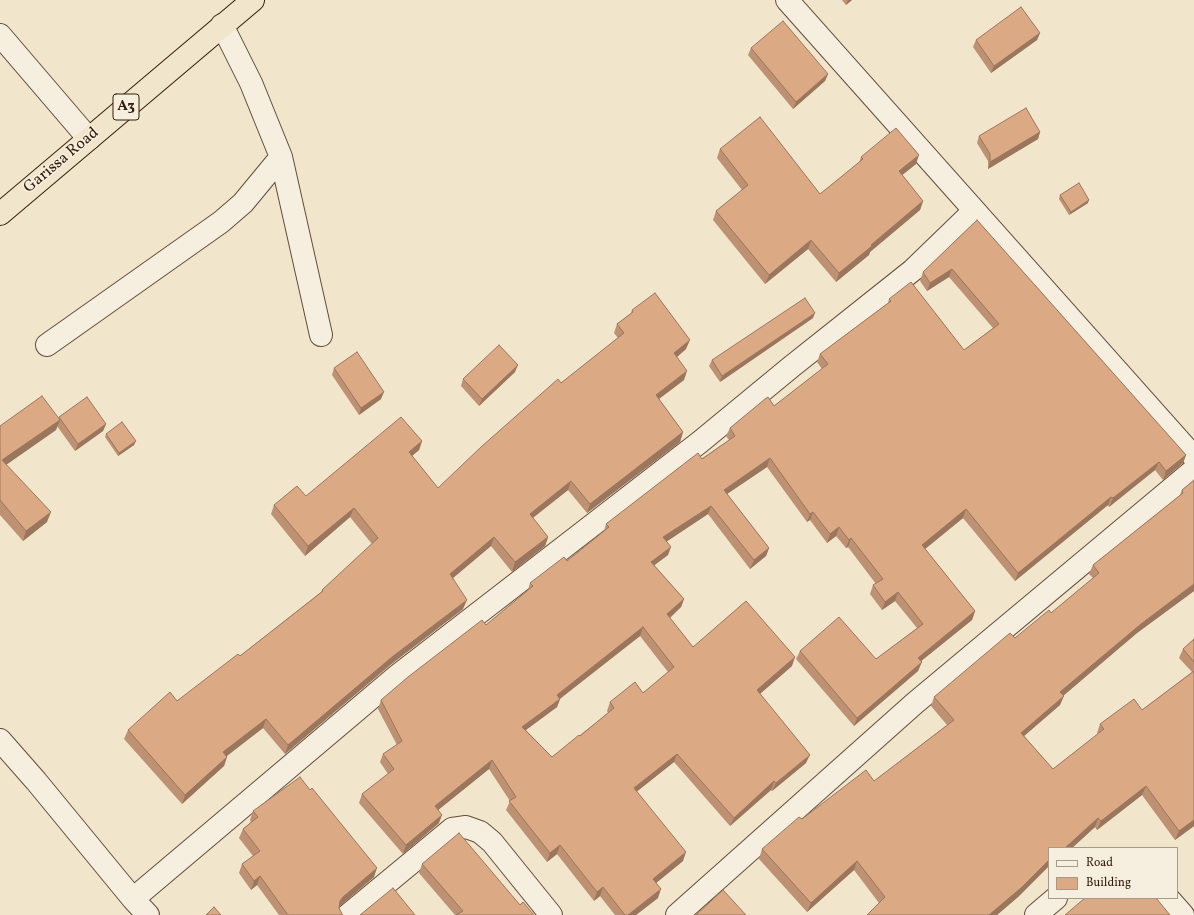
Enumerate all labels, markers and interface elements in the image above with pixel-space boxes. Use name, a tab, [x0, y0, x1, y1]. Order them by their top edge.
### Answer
road number: A3	[113, 94, 139, 120]
street label: Garissa Road	[21, 124, 103, 198]
legend	[1048, 847, 1178, 899]
text: Road	[1086, 855, 1113, 871]
text: Building	[1086, 875, 1131, 891]

